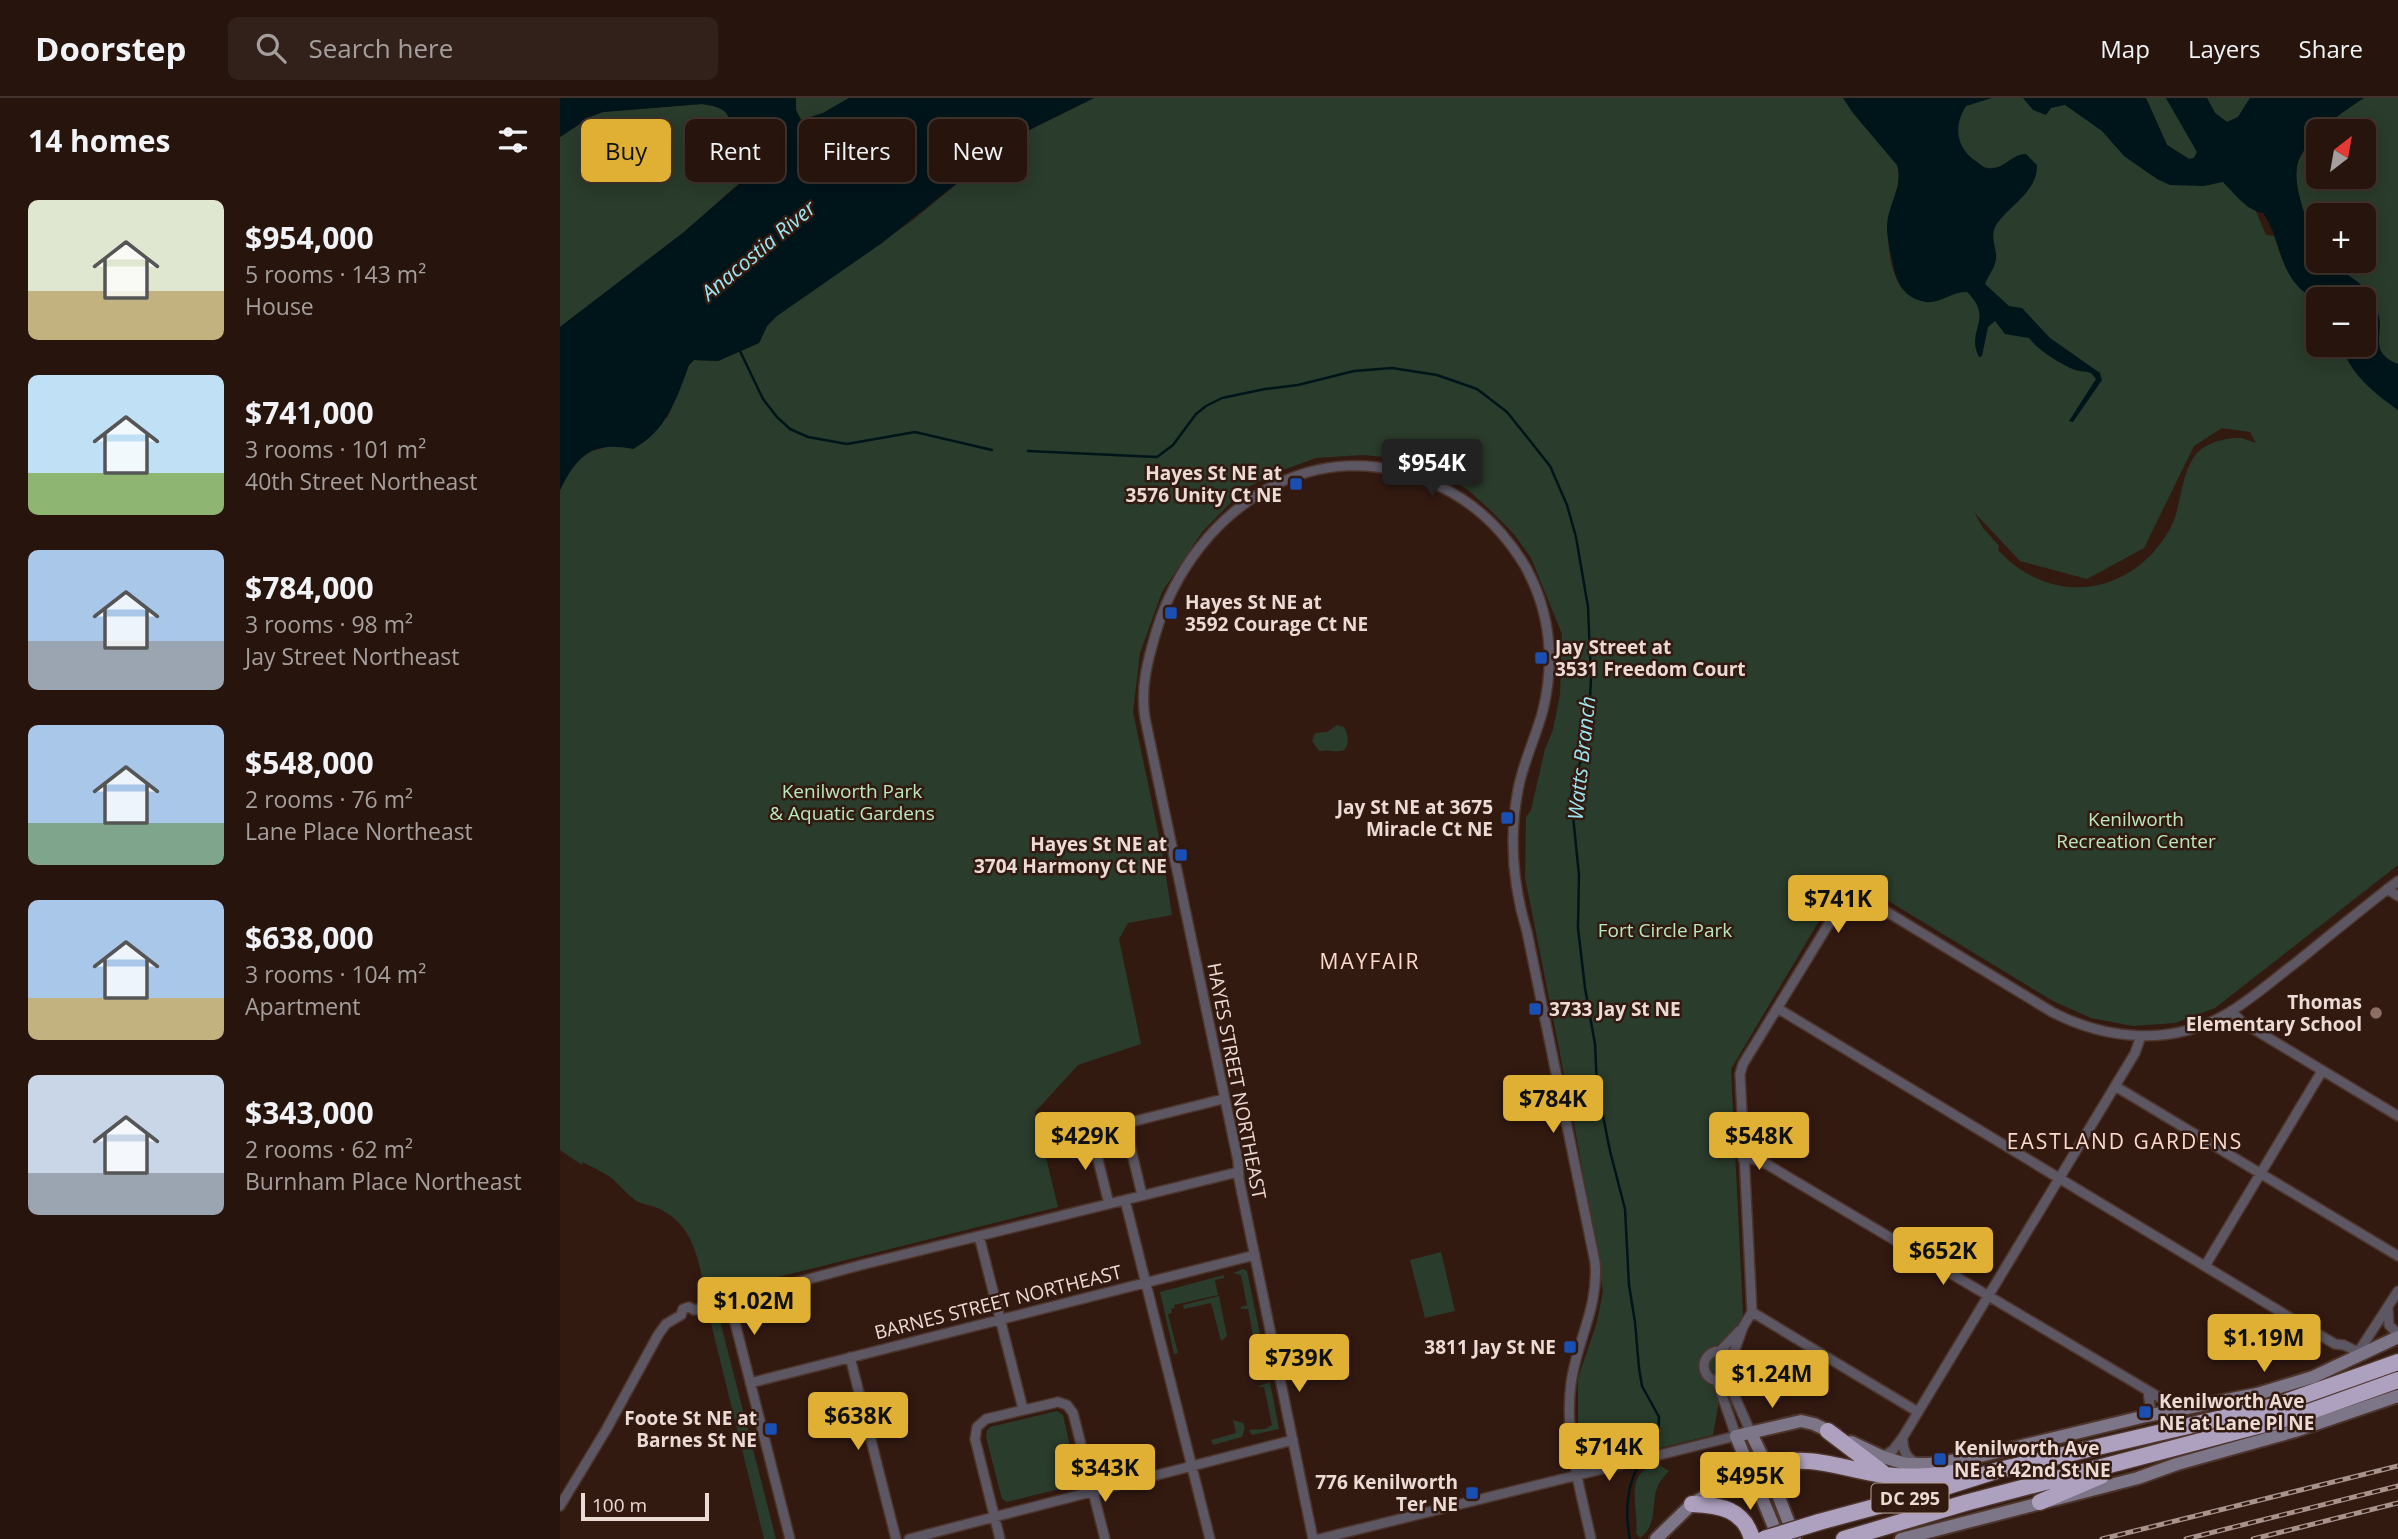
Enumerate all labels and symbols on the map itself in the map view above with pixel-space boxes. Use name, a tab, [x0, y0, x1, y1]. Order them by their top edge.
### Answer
north arrow	[2306, 119, 2376, 189]
water label: Anacostia River	[693, 193, 822, 307]
pin: $954K	[1383, 440, 1481, 499]
place label: Hayes St NE at 3576 Unity Ct NE	[1126, 460, 1282, 508]
marker: Hayes St NE at 3576 Unity Ct NE	[1288, 476, 1304, 492]
place label: Hayes St NE at 3592 Courage Ct NE	[1185, 589, 1368, 637]
marker: Hayes St NE at 3592 Courage Ct NE	[1163, 605, 1179, 621]
place label: Jay Street at 3531 Freedom Court	[1553, 634, 1746, 682]
marker: Jay Street at 3531 Freedom Court	[1533, 650, 1549, 666]
water label: Watts Branch	[1561, 695, 1601, 821]
park label: Kenilworth Park & Aquatic Gardens	[769, 778, 935, 826]
place label: Jay St NE at 3675 Miracle Ct NE	[1335, 794, 1493, 842]
park label: Kenilworth Recreation Center	[2056, 806, 2216, 854]
marker: Jay St NE at 3675 Miracle Ct NE	[1499, 810, 1515, 826]
place label: Hayes St NE at 3704 Harmony Ct NE	[974, 831, 1167, 879]
marker: Hayes St NE at 3704 Harmony Ct NE	[1173, 847, 1189, 863]
pin: $741K	[1789, 876, 1887, 935]
park label: Fort Circle Park	[1598, 917, 1732, 943]
district label: MAYFAIR	[1320, 947, 1420, 975]
street label: HAYES STREET NORTHEAST	[1201, 961, 1273, 1202]
place label: Thomas Elementary School	[2186, 989, 2362, 1037]
place label: 3733 Jay St NE	[1549, 996, 1681, 1022]
marker: 3733 Jay St NE	[1527, 1001, 1543, 1017]
marker: Thomas Elementary School	[2368, 1005, 2384, 1021]
pin: $784K	[1504, 1076, 1602, 1135]
pin: $429K	[1036, 1112, 1134, 1172]
pin: $548K	[1710, 1112, 1808, 1172]
district label: EASTLAND GARDENS	[2007, 1127, 2243, 1155]
pin: $652K	[1894, 1228, 1992, 1287]
street label: BARNES STREET NORTHEAST	[872, 1259, 1125, 1345]
pin: $1.02M	[697, 1278, 811, 1337]
pin: $1.19M	[2207, 1314, 2321, 1374]
pin: $739K	[1250, 1334, 1348, 1394]
place label: 3811 Jay St NE	[1424, 1334, 1556, 1360]
marker: 3811 Jay St NE	[1562, 1339, 1578, 1355]
pin: $1.24M	[1715, 1350, 1829, 1410]
place label: Kenilworth Ave NE at Lane Pl NE	[2159, 1388, 2314, 1436]
pin: $638K	[809, 1392, 907, 1452]
marker: Kenilworth Ave NE at Lane Pl NE	[2137, 1404, 2153, 1420]
place label: Foote St NE at Barnes St NE	[624, 1405, 757, 1453]
marker: Foote St NE at Barnes St NE	[763, 1421, 779, 1437]
pin: $714K	[1560, 1424, 1658, 1483]
place label: Kenilworth Ave NE at 42nd St NE	[1954, 1435, 2111, 1483]
pin: $343K	[1056, 1444, 1154, 1504]
marker: Kenilworth Ave NE at 42nd St NE	[1932, 1451, 1948, 1467]
pin: $495K	[1701, 1452, 1799, 1512]
place label: 776 Kenilworth Ter NE	[1315, 1469, 1458, 1517]
road number: DC 295	[1872, 1484, 1948, 1512]
marker: 776 Kenilworth Ter NE	[1464, 1485, 1480, 1501]
scale bar	[581, 1490, 709, 1522]

